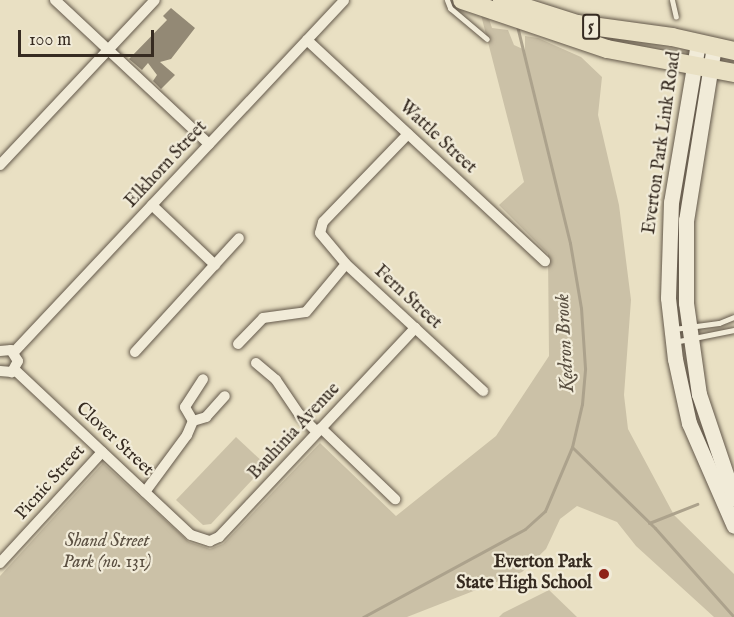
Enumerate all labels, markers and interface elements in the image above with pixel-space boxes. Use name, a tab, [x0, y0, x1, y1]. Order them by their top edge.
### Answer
road number: 5	[582, 14, 600, 40]
scale bar	[21, 18, 158, 56]
text: 100 m	[29, 29, 71, 52]
street label: Everton Park Link Road	[640, 50, 686, 236]
street label: Wattle Street	[394, 97, 480, 179]
street label: Elkhorn Street	[121, 117, 213, 213]
street label: Fern Street	[369, 261, 445, 335]
water label: Kedron Brook	[550, 293, 580, 393]
street label: Bauhinia Avenue	[245, 379, 345, 485]
street label: Clover Street	[71, 398, 157, 482]
street label: Picnic Street	[12, 441, 90, 525]
park label: Shand Street Park (no. 131)	[63, 532, 151, 574]
place label: Everton Park State High School	[456, 553, 592, 596]
marker: Everton Park State High School	[597, 567, 611, 581]

